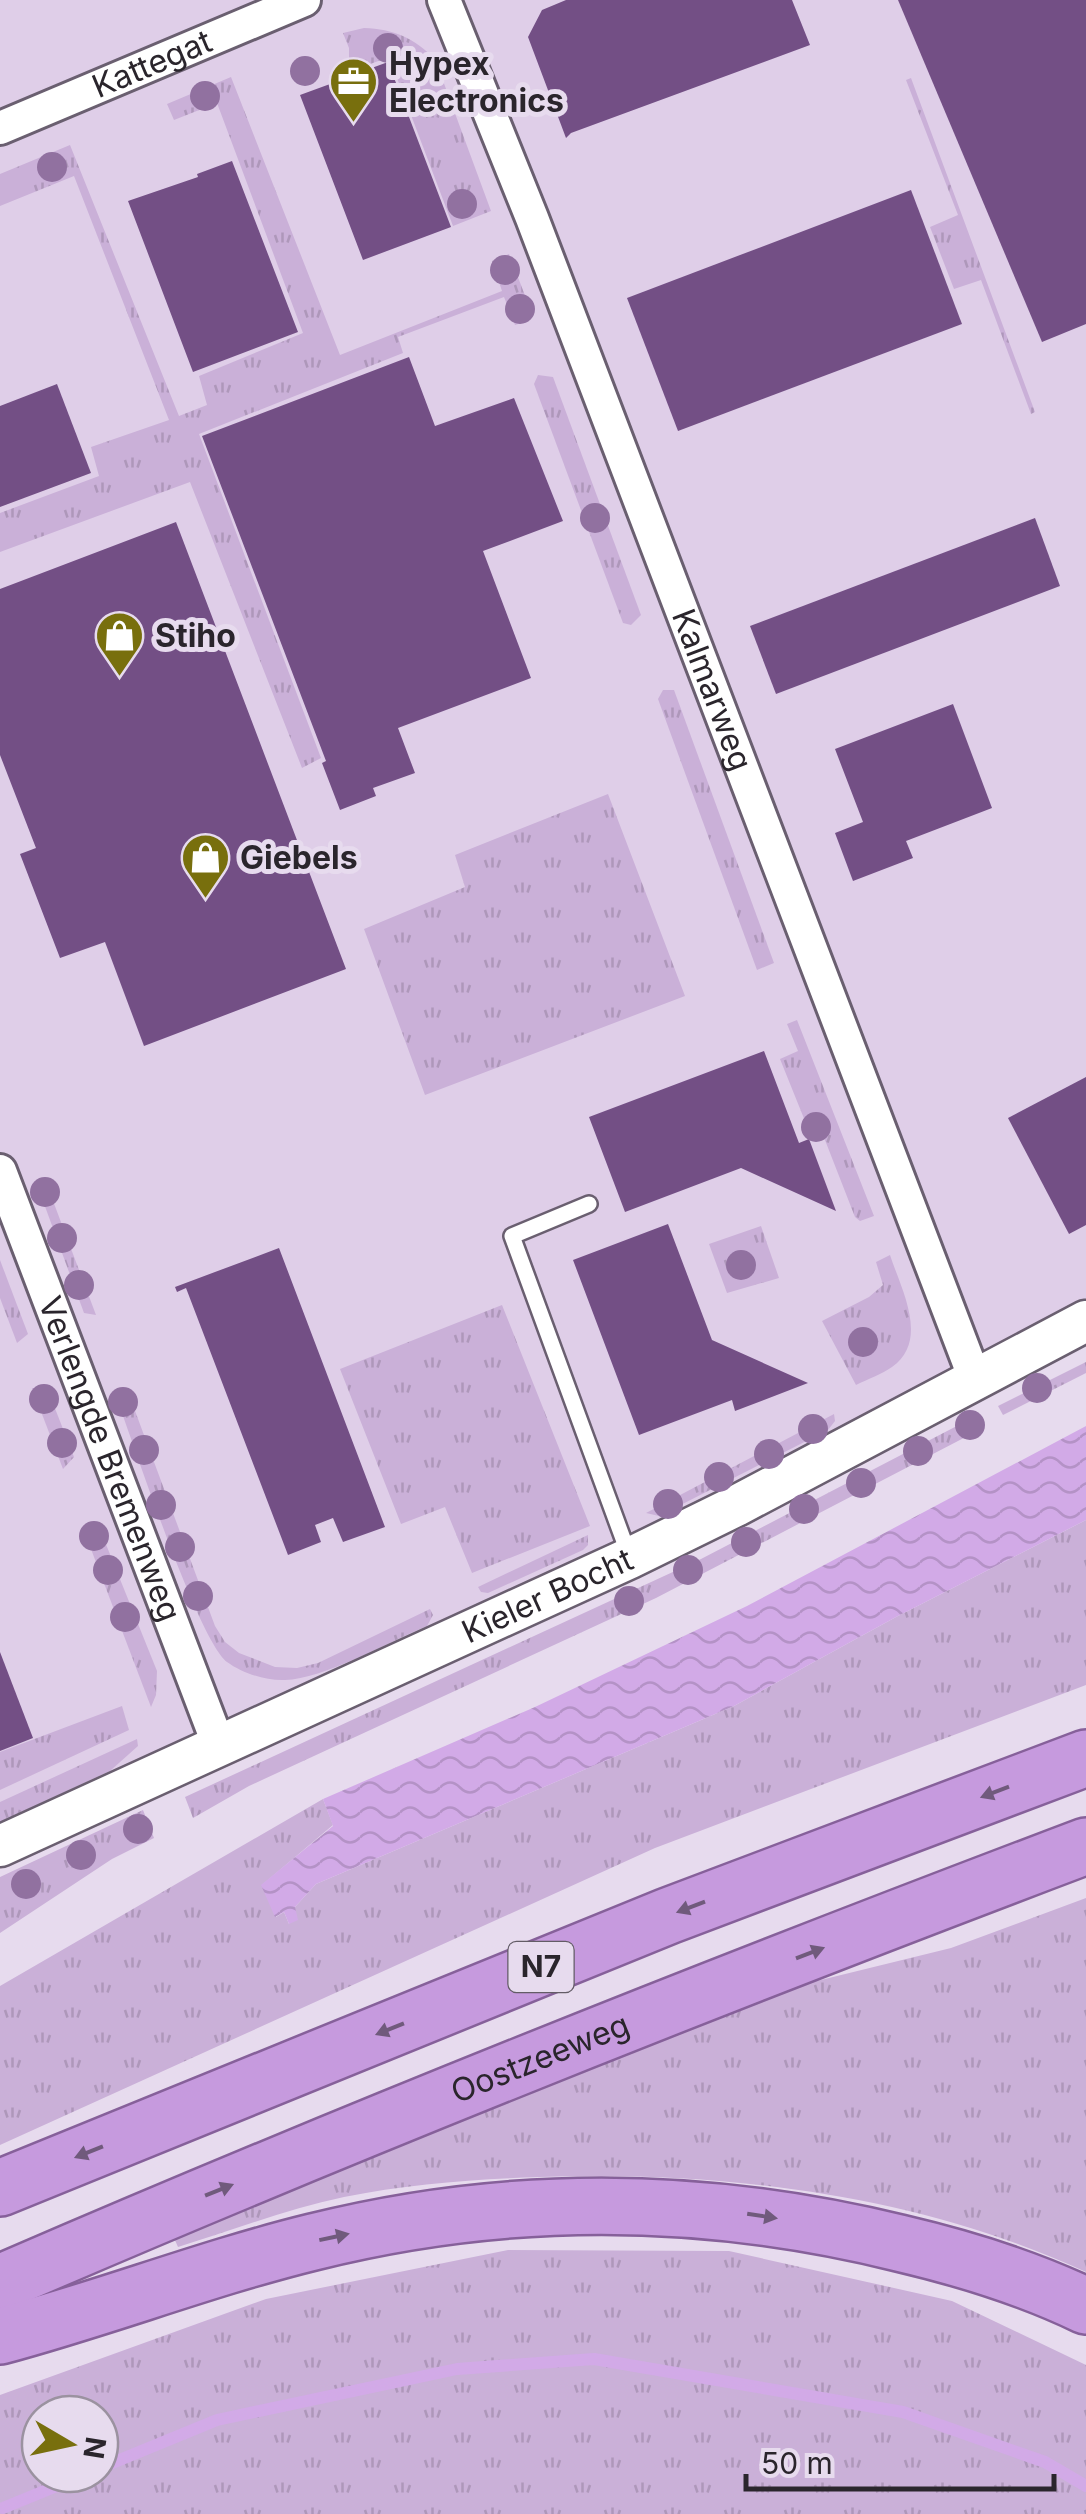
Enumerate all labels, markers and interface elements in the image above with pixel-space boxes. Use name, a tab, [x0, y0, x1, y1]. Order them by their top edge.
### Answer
street label: Kattegat	[86, 21, 218, 106]
place label: Hypex Electronics	[389, 44, 564, 120]
office icon: Hypex Electronics	[328, 56, 380, 124]
street label: Kalmarweg	[664, 603, 761, 776]
shop icon: Stiho	[94, 610, 146, 678]
place label: Stiho	[155, 616, 236, 655]
shop icon: Giebels	[179, 832, 231, 900]
place label: Giebels	[240, 838, 358, 877]
street label: Verlengde Bremenweg	[31, 1291, 190, 1627]
street label: Kieler Bocht	[456, 1539, 639, 1651]
one-way arrow	[979, 1785, 1009, 1800]
one-way arrow	[675, 1900, 705, 1915]
road number: N7	[508, 1942, 574, 1992]
one-way arrow	[795, 1944, 825, 1960]
street label: Oostzeeweg	[445, 2005, 635, 2111]
one-way arrow	[374, 2022, 404, 2038]
one-way arrow	[73, 2144, 103, 2160]
one-way arrow	[204, 2182, 233, 2198]
one-way arrow	[747, 2209, 779, 2224]
one-way arrow	[319, 2229, 350, 2244]
north arrow	[20, 2394, 120, 2494]
scale bar	[746, 2429, 1054, 2491]
text: N	[76, 2435, 113, 2461]
text: 50 m	[761, 2445, 833, 2481]

